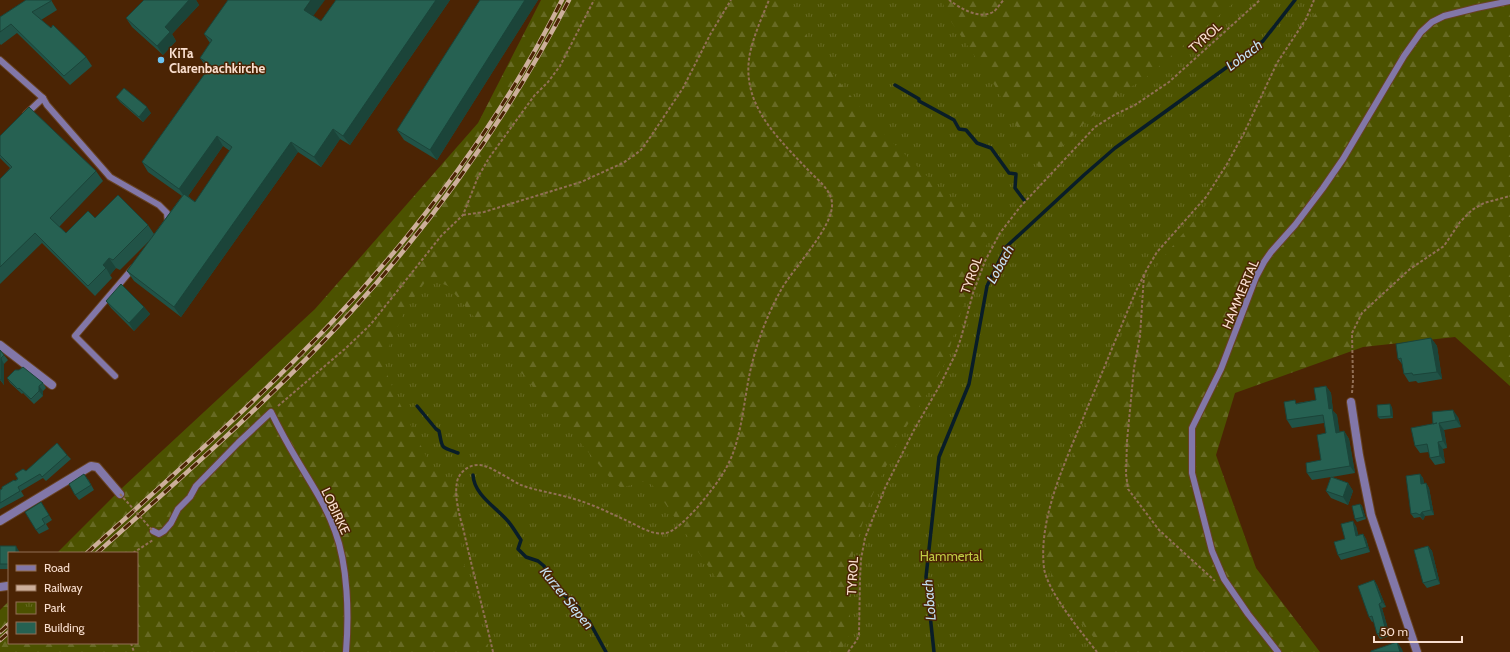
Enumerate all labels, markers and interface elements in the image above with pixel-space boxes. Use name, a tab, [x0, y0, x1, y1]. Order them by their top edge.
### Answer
street label: TYROL	[1185, 18, 1225, 56]
water label: Lobach	[1222, 35, 1266, 75]
place label: KiTa Clarenbachkirche	[169, 45, 266, 76]
marker: KiTa Clarenbachkirche	[156, 55, 166, 65]
water label: Lobach	[982, 242, 1018, 286]
street label: TYROL	[957, 254, 985, 296]
street label: HAMMERTAL	[1218, 256, 1262, 331]
street label: LOBIRKE	[318, 485, 354, 537]
park label: Hammertal	[920, 548, 982, 564]
legend	[8, 552, 138, 644]
street label: TYROL	[843, 556, 861, 596]
text: Road	[44, 560, 70, 575]
water label: Kurzer Siepen	[536, 563, 598, 633]
water label: Lobach	[918, 579, 940, 621]
text: Railway	[44, 580, 82, 595]
text: Park	[44, 600, 66, 615]
scale bar	[1374, 618, 1462, 644]
text: Building	[44, 620, 86, 635]
text: 50 m	[1380, 624, 1408, 639]

